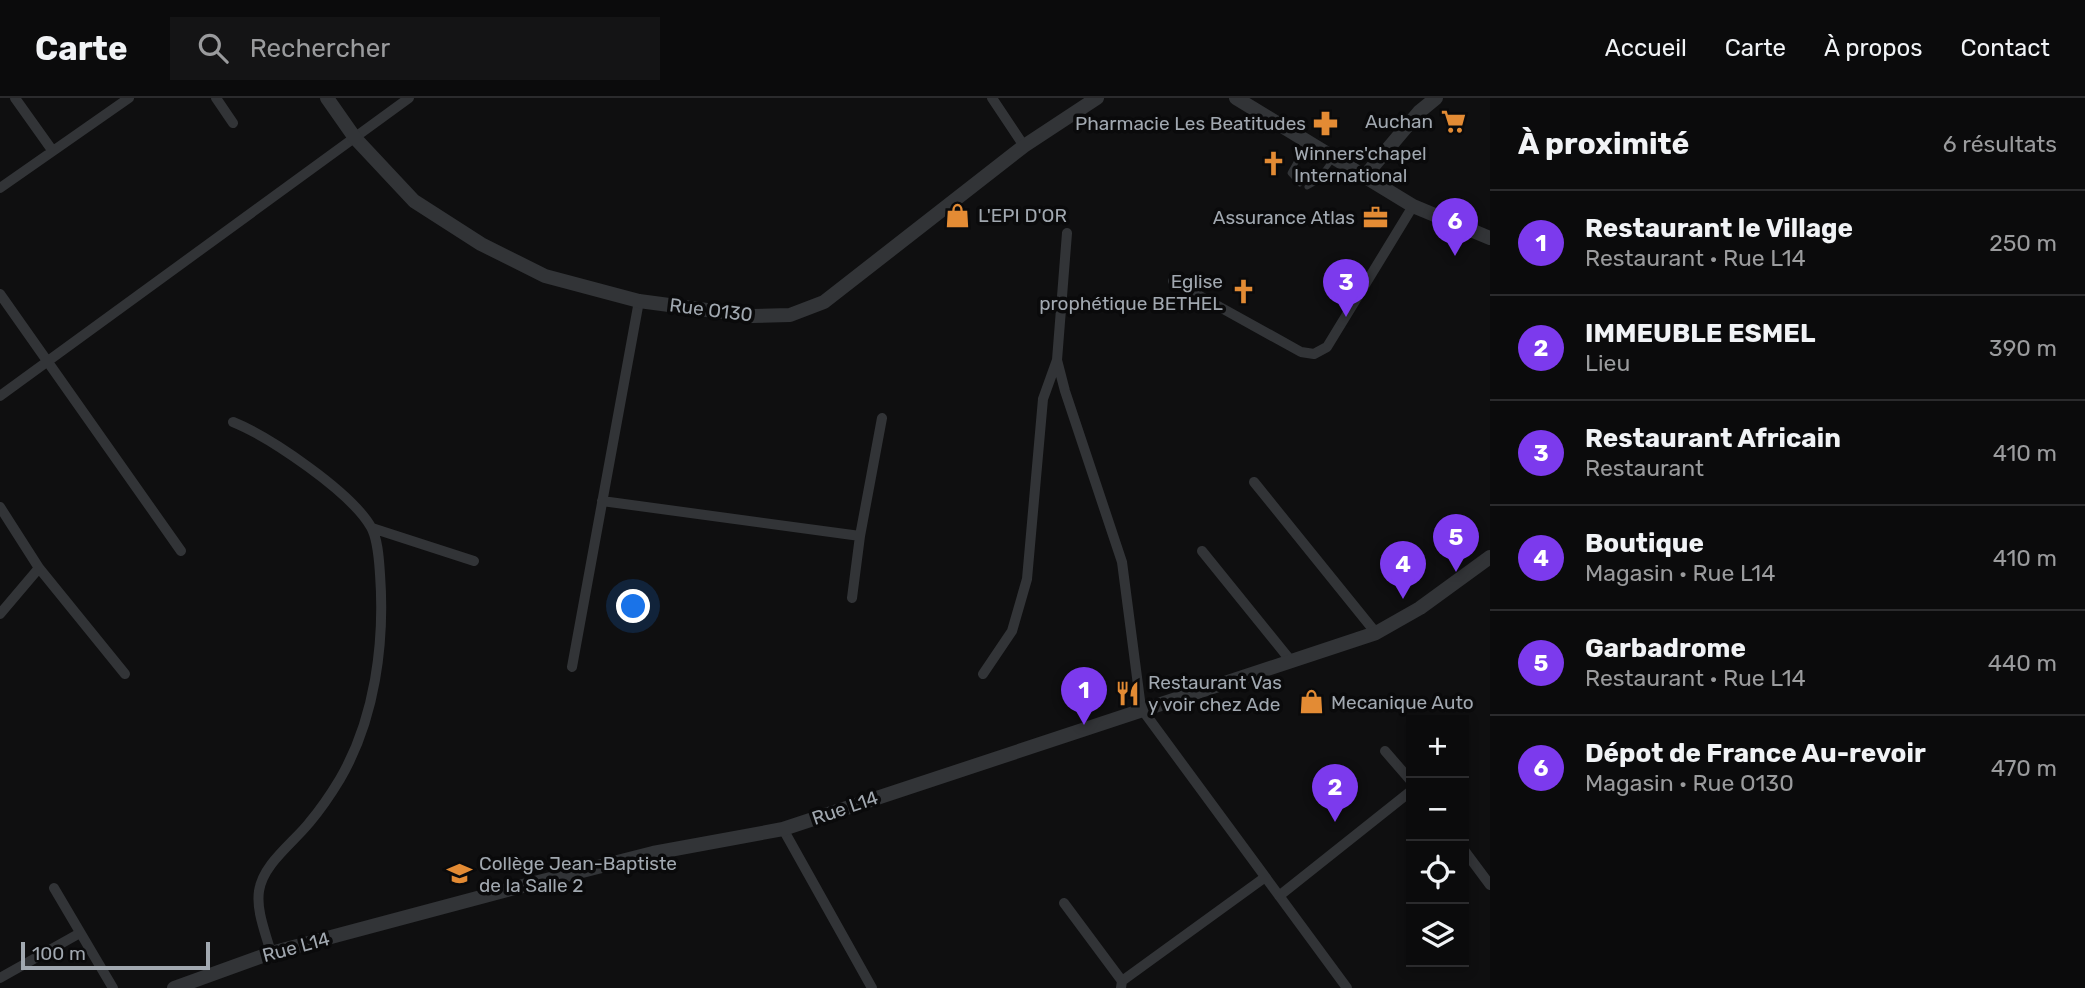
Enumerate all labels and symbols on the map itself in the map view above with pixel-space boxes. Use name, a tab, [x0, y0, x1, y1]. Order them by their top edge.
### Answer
supermarket icon: Auchan	[1439, 107, 1467, 135]
pharmacy icon: Pharmacie Les Beatitudes	[1312, 109, 1340, 137]
place label: Auchan	[1365, 110, 1433, 133]
place label: Pharmacie Les Beatitudes	[1075, 112, 1306, 135]
place label: Winners'chapel International	[1294, 142, 1427, 187]
church icon: Winners'chapel International	[1260, 150, 1288, 178]
pin: 6	[1432, 198, 1478, 256]
shop icon: L'EPI D'OR	[944, 201, 972, 229]
office icon: Assurance Atlas	[1361, 203, 1389, 231]
place label: L'EPI D'OR	[978, 204, 1067, 227]
place label: Assurance Atlas	[1213, 206, 1355, 229]
pin: 3	[1323, 259, 1369, 317]
place label: Eglise prophétique BETHEL	[1039, 270, 1223, 315]
church icon: Eglise prophétique BETHEL	[1229, 278, 1257, 306]
street label: Rue O130	[668, 293, 754, 327]
pin: 5	[1433, 514, 1479, 572]
pin: 4	[1380, 541, 1426, 599]
your location	[616, 589, 650, 623]
pin: 1	[1061, 667, 1107, 725]
place label: Restaurant Vas y voir chez Ade	[1148, 671, 1282, 716]
restaurant icon: Restaurant Vas y voir chez Ade	[1114, 679, 1142, 707]
shop icon: Mecanique Auto	[1297, 688, 1325, 716]
place label: Mecanique Auto	[1331, 691, 1474, 714]
pin: 2	[1312, 764, 1358, 822]
street label: Rue L14	[809, 786, 881, 830]
place label: Collège Jean-Baptiste de la Salle 2	[479, 852, 677, 897]
school or university icon: Collège Jean-Baptiste de la Salle 2	[445, 860, 473, 888]
street label: Rue L14	[260, 927, 332, 967]
scale bar	[21, 939, 210, 971]

